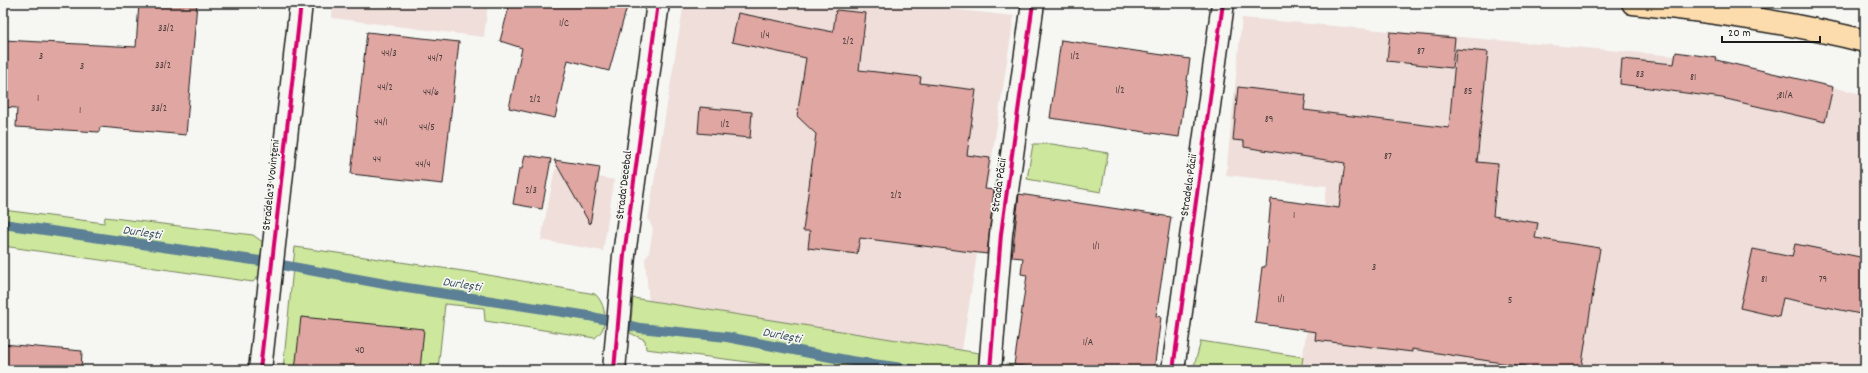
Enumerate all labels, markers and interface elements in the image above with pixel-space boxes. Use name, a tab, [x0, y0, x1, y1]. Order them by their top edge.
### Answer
house number: 1/C	[559, 17, 569, 31]
scale bar	[1722, 18, 1820, 44]
house number: 33/2	[158, 22, 174, 36]
text: 20 m	[1728, 25, 1751, 42]
house number: 1/4	[760, 29, 770, 43]
house number: 2/2	[842, 35, 854, 49]
house number: 87	[1417, 45, 1425, 59]
house number: 44/3	[381, 47, 397, 61]
house number: 3	[39, 50, 43, 64]
house number: 1/2	[1070, 50, 1080, 64]
house number: 44/7	[428, 52, 443, 66]
house number: 33/2	[155, 59, 171, 73]
house number: 3	[80, 60, 84, 74]
house number: 83	[1636, 68, 1644, 82]
house number: 81	[1690, 71, 1696, 85]
house number: 44/2	[377, 81, 393, 95]
house number: 1/2	[1115, 84, 1125, 98]
house number: 85	[1464, 85, 1473, 99]
house number: 44/6	[423, 86, 439, 100]
house number: ;81/A	[1776, 89, 1794, 103]
house number: 1	[37, 92, 39, 106]
house number: 2/2	[529, 93, 541, 107]
house number: 33/2	[151, 102, 167, 116]
house number: 1	[79, 104, 81, 118]
house number: 89	[1265, 113, 1273, 127]
house number: 44/1	[374, 116, 388, 130]
house number: 1/2	[720, 118, 730, 132]
house number: 44/5	[419, 121, 435, 135]
street label: Stradela 3 Vovințeni	[258, 139, 285, 231]
street label: Strada Decebal	[612, 150, 637, 220]
house number: 87	[1384, 150, 1392, 164]
house number: 44	[373, 153, 381, 167]
street label: Stradela Păcii	[1177, 153, 1202, 217]
street label: Strada Păcii	[987, 157, 1012, 213]
house number: 44/4	[415, 158, 431, 172]
house number: 2/3	[525, 184, 537, 198]
house number: 2/2	[890, 189, 902, 203]
house number: 1	[1293, 209, 1295, 223]
water label: Durlești	[121, 221, 165, 246]
house number: 1/1	[1092, 240, 1100, 254]
house number: 3	[1372, 261, 1376, 275]
water label: Durlești	[441, 273, 485, 298]
house number: 81	[1761, 273, 1767, 287]
house number: 79	[1819, 273, 1827, 287]
house number: 1/1	[1277, 293, 1285, 307]
house number: 5	[1508, 294, 1513, 308]
water label: Durlești	[761, 323, 805, 350]
house number: 1/A	[1083, 336, 1094, 350]
house number: 40	[355, 344, 365, 358]

